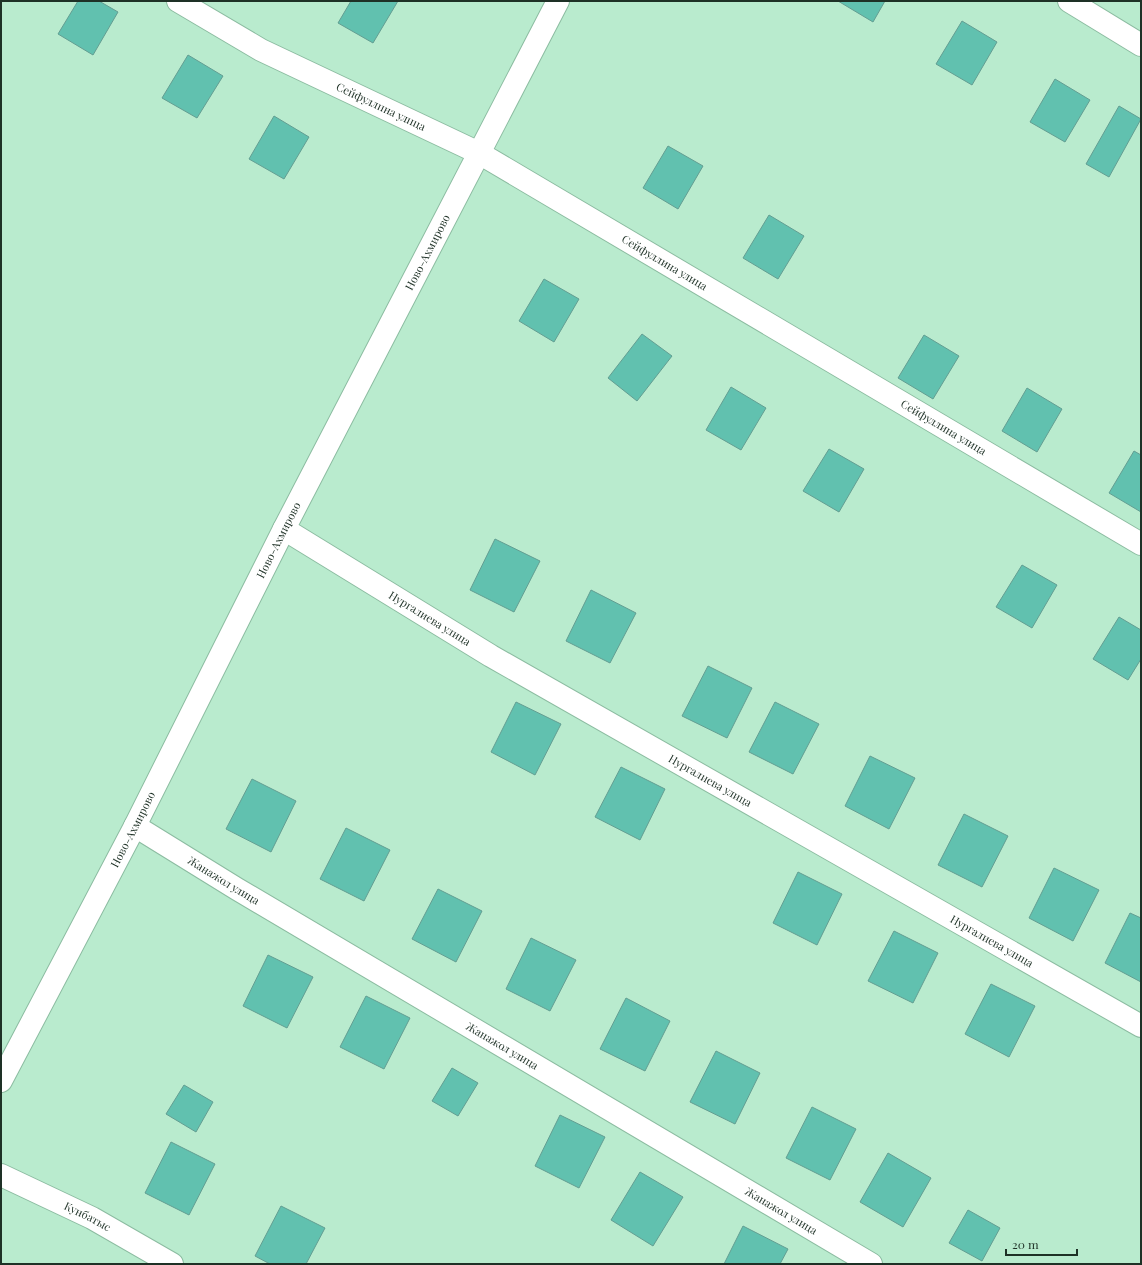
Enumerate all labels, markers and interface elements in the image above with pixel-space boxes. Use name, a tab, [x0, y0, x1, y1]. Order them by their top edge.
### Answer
street label: Сейфуллина улица	[334, 79, 429, 134]
street label: Ново-Ахмирово	[401, 212, 453, 293]
street label: Сейфуллина улица	[619, 231, 711, 294]
street label: Сейфуллина улица	[898, 396, 990, 458]
street label: Ново-Ахмирово	[253, 499, 304, 581]
street label: Нургалиева улица	[386, 587, 474, 649]
street label: Нургалиева улица	[666, 751, 755, 810]
street label: Ново-Ахмирово	[107, 789, 158, 870]
street label: Жанажол улица	[185, 852, 263, 908]
street label: Нургалиева улица	[948, 911, 1037, 970]
street label: Жанажол улица	[464, 1018, 542, 1073]
street label: Жанажол улица	[742, 1183, 821, 1238]
street label: Кунбатыс	[62, 1198, 114, 1234]
scale bar	[1006, 1231, 1077, 1257]
text: 20 m	[1012, 1236, 1039, 1252]

